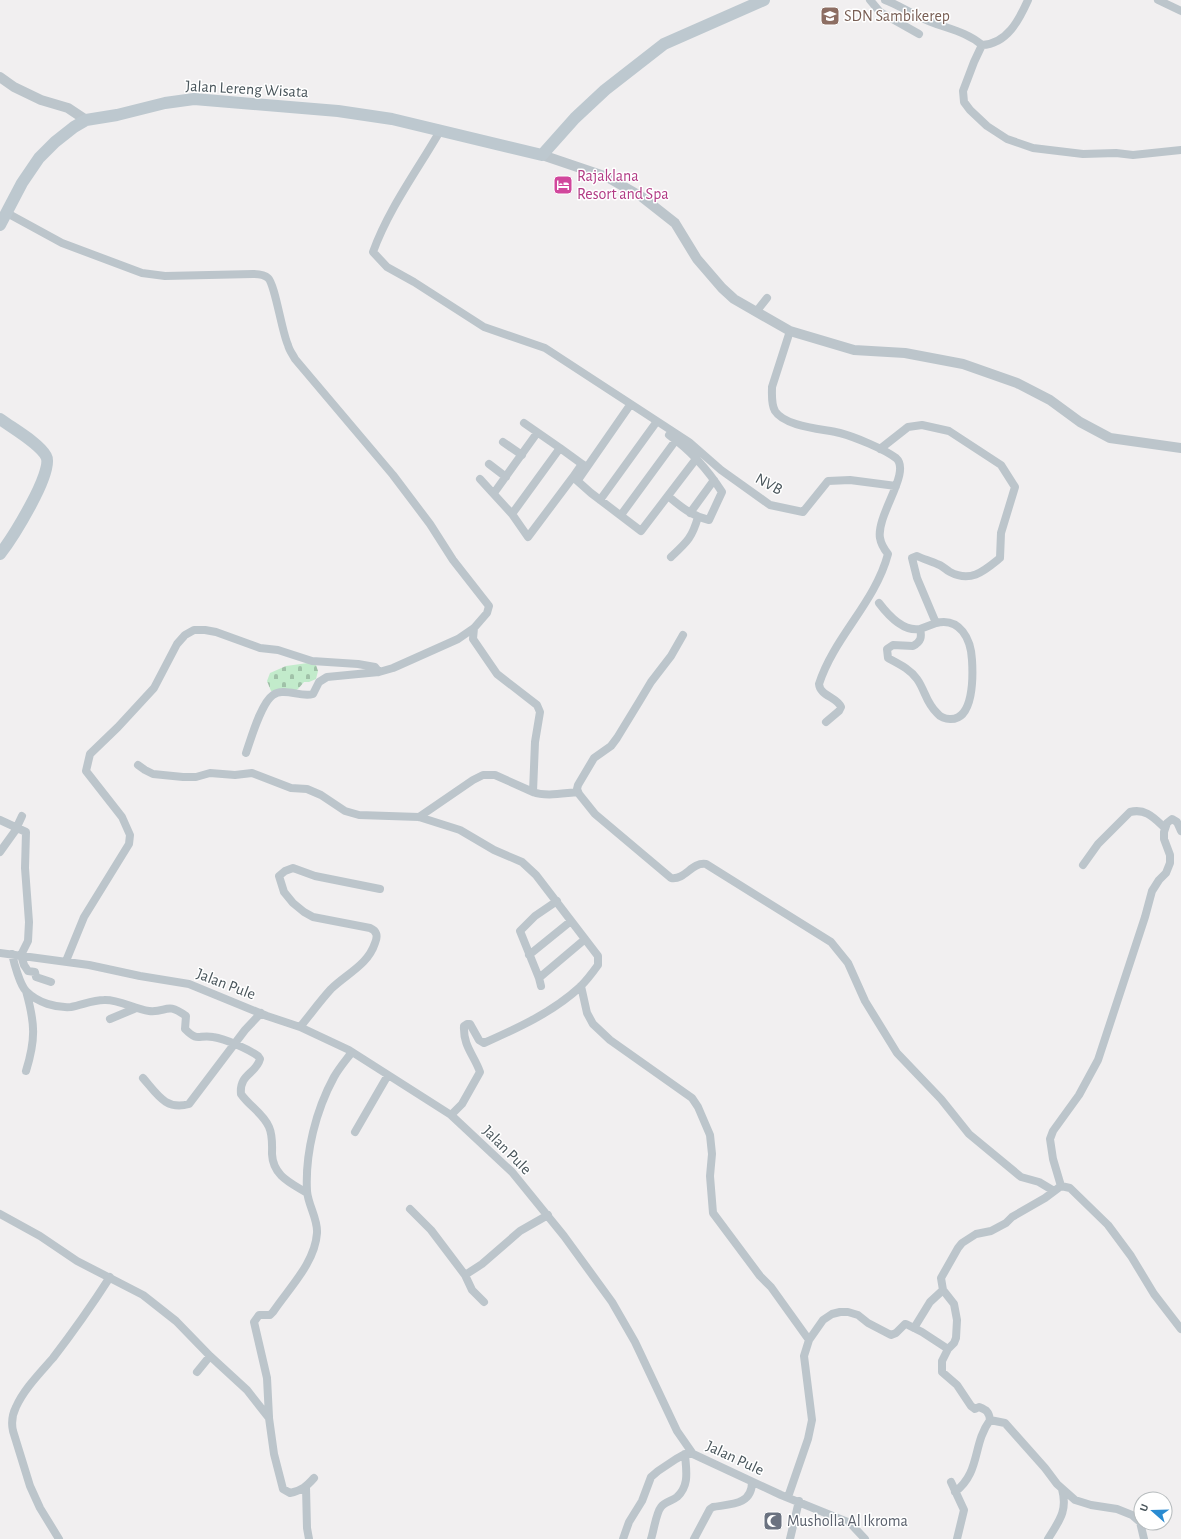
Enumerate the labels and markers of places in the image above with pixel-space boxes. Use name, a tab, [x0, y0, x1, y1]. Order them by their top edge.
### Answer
school or university icon: SDN Sambikerep	[819, 5, 841, 27]
place label: SDN Sambikerep	[844, 8, 950, 24]
place label: Rajaklana Resort and Spa	[577, 168, 669, 202]
hotel icon: Rajaklana Resort and Spa	[552, 174, 574, 196]
mosque icon: Musholla Al Ikroma	[762, 1510, 784, 1532]
place label: Musholla Al Ikroma	[787, 1513, 908, 1529]

